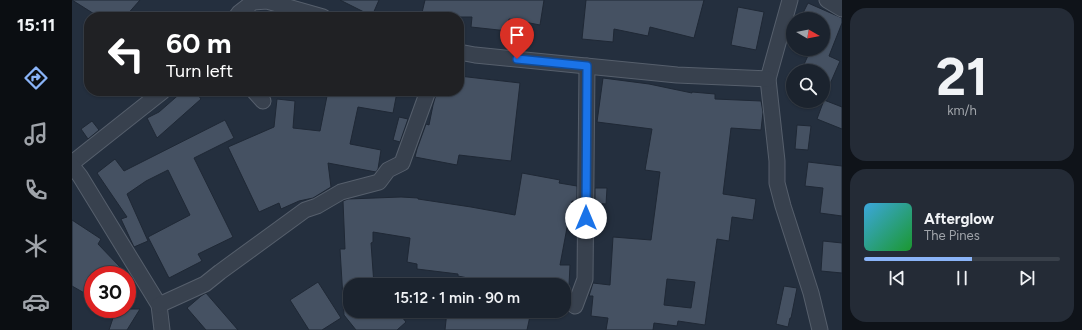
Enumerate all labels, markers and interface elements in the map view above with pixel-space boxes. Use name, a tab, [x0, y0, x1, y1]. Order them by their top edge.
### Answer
north arrow	[786, 12, 830, 56]
map controls	[786, 12, 830, 108]
text: 15:11	[17, 14, 55, 36]
pin	[500, 18, 534, 59]
icon: arrive	[506, 24, 528, 46]
text: 60 m	[166, 26, 231, 60]
icon: left	[100, 28, 152, 80]
text: 21	[936, 46, 988, 108]
text: Turn left	[166, 60, 233, 82]
icon: directions	[22, 64, 50, 92]
button: search	[786, 64, 830, 108]
text: km/h	[947, 103, 977, 118]
icon: music	[22, 120, 50, 148]
icon: phone	[22, 176, 50, 204]
position arrow	[565, 197, 607, 239]
text: Afterglow	[924, 210, 994, 228]
text: The Pines	[924, 228, 980, 243]
icon: climate	[22, 232, 50, 260]
speed limit sign: 30	[84, 266, 136, 318]
icon: previous	[886, 267, 908, 289]
icon: pause	[951, 267, 973, 289]
icon: next	[1016, 267, 1038, 289]
icon: car	[22, 288, 50, 316]
text: 15:12 · 1 min · 90 m	[394, 289, 520, 307]

